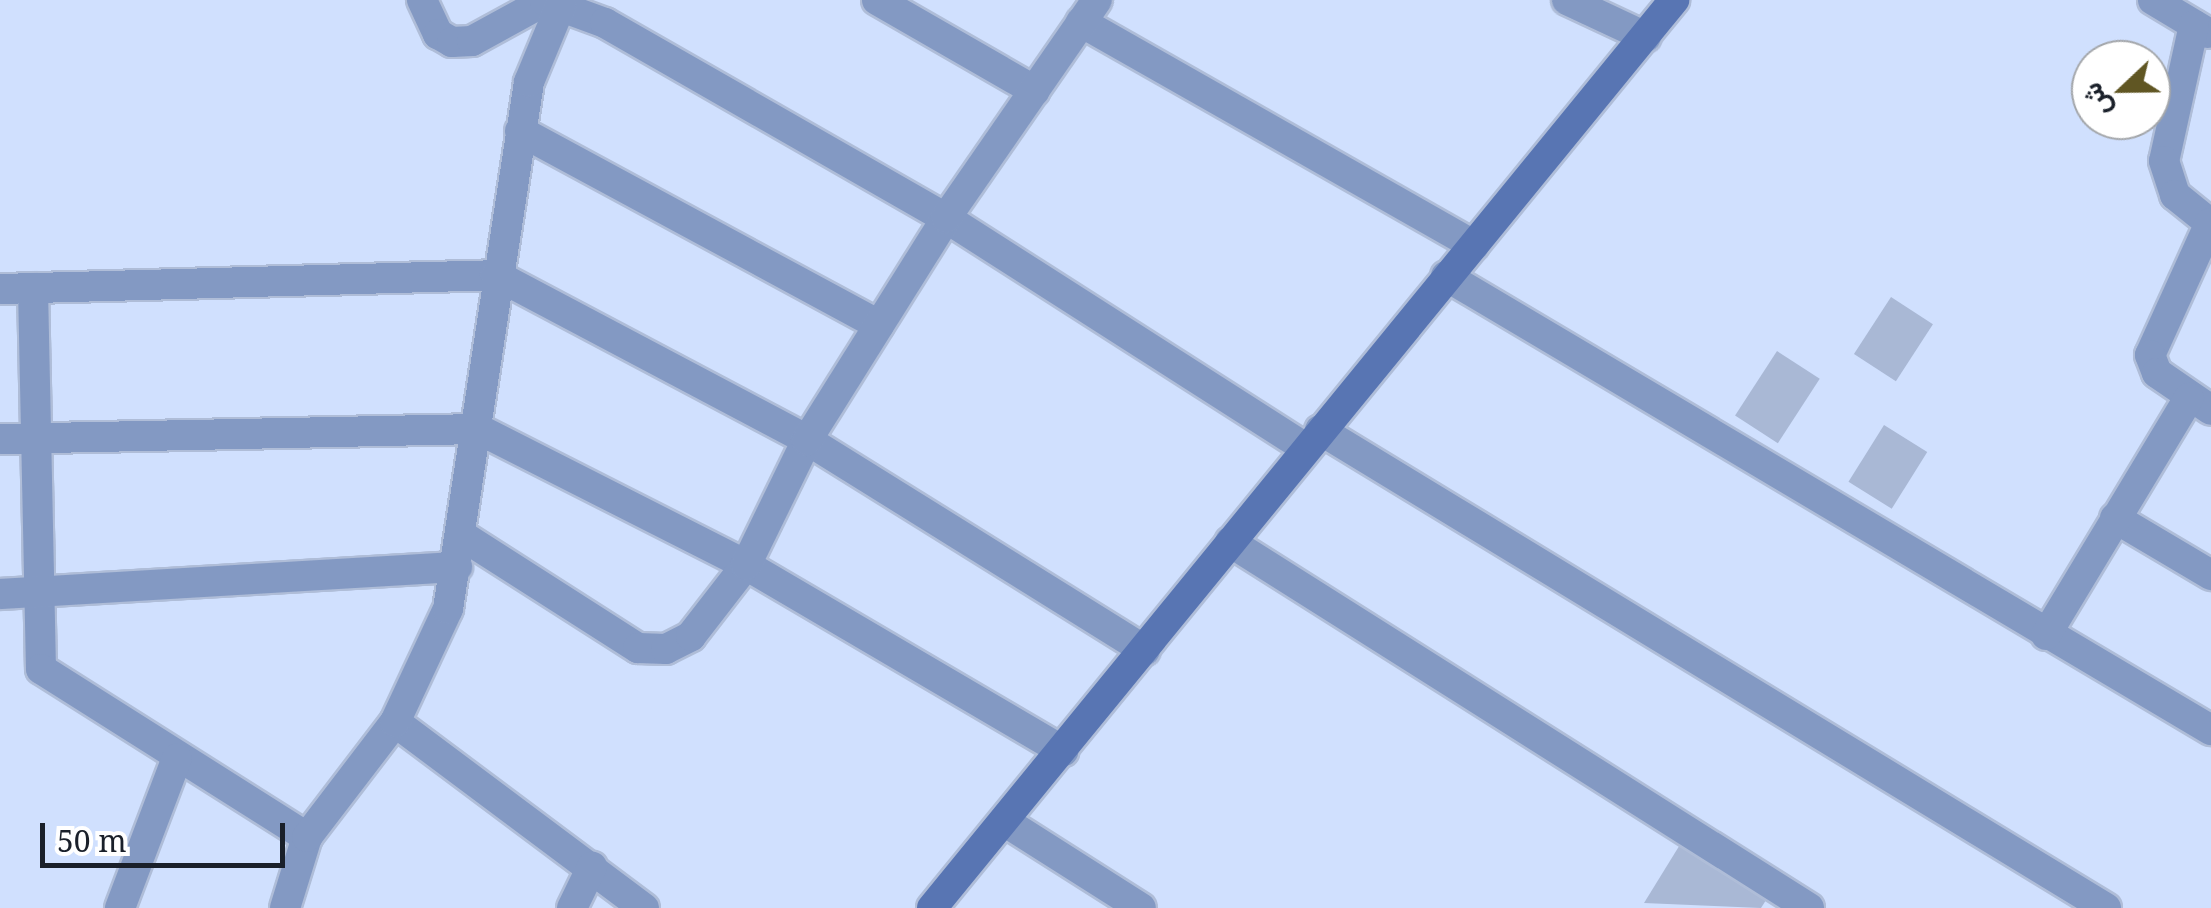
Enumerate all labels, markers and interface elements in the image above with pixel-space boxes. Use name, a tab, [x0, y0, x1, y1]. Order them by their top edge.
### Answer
north arrow	[2071, 40, 2171, 140]
text: ش	[2071, 78, 2119, 123]
scale bar	[45, 803, 290, 865]
text: 50 m	[57, 820, 127, 861]

